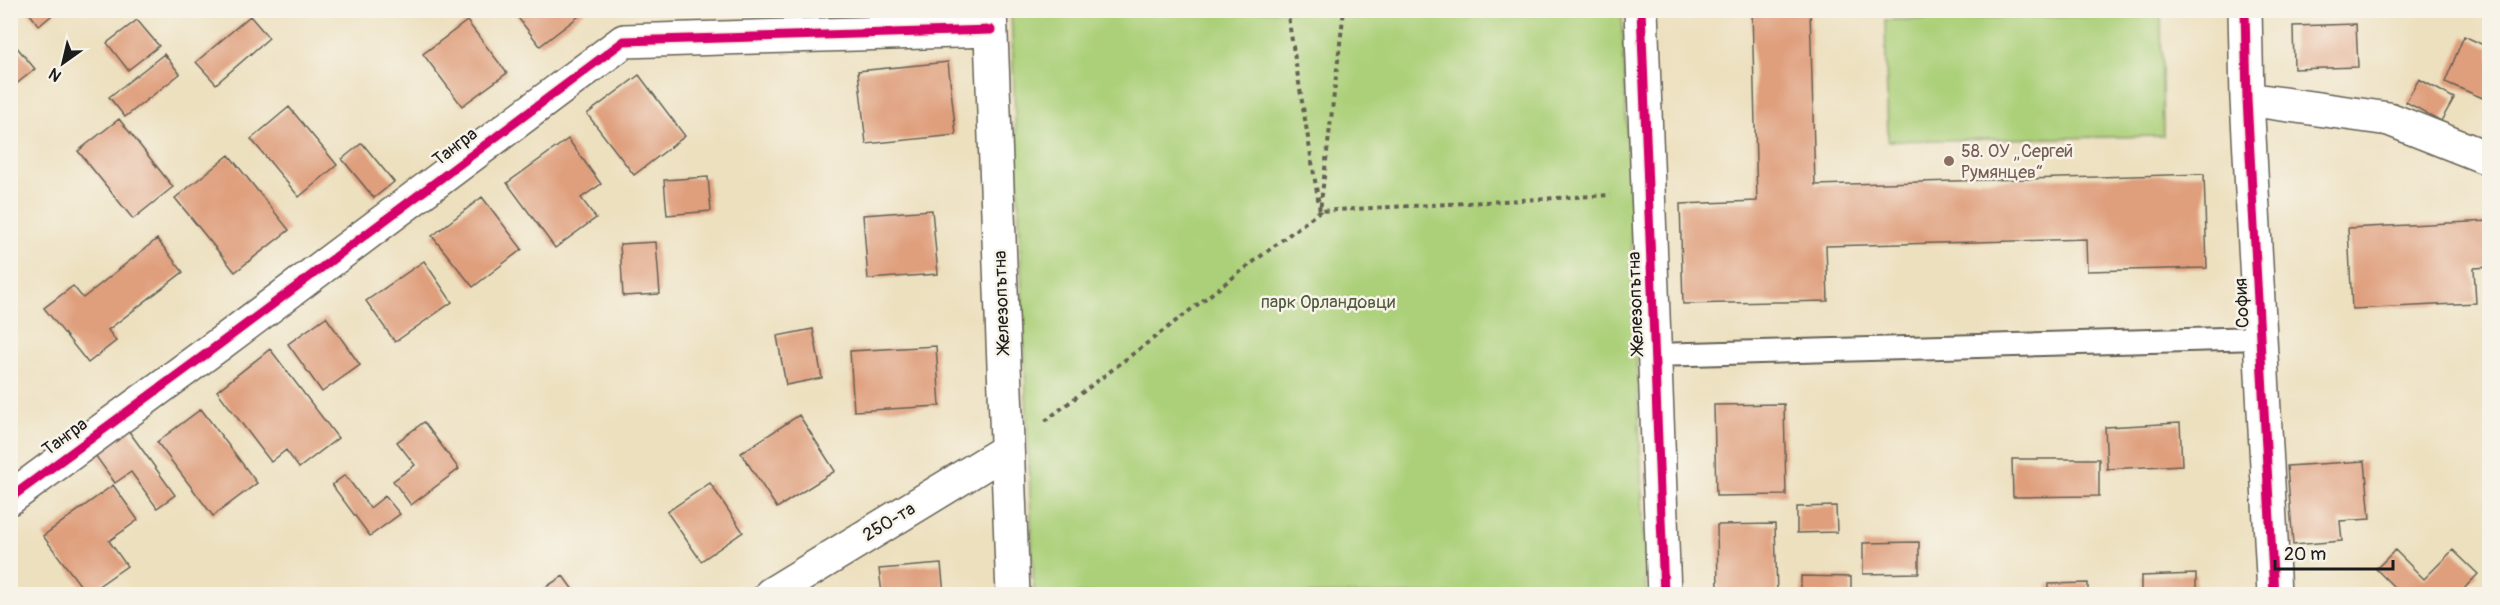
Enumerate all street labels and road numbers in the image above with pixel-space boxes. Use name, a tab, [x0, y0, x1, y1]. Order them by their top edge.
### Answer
street label: Тангра	[428, 123, 482, 171]
street label: Железопътна	[989, 250, 1015, 357]
street label: Железопътна	[1623, 251, 1649, 358]
street label: София	[2229, 277, 2255, 329]
street label: Тангра	[38, 413, 92, 461]
street label: 250-та	[859, 497, 919, 547]

